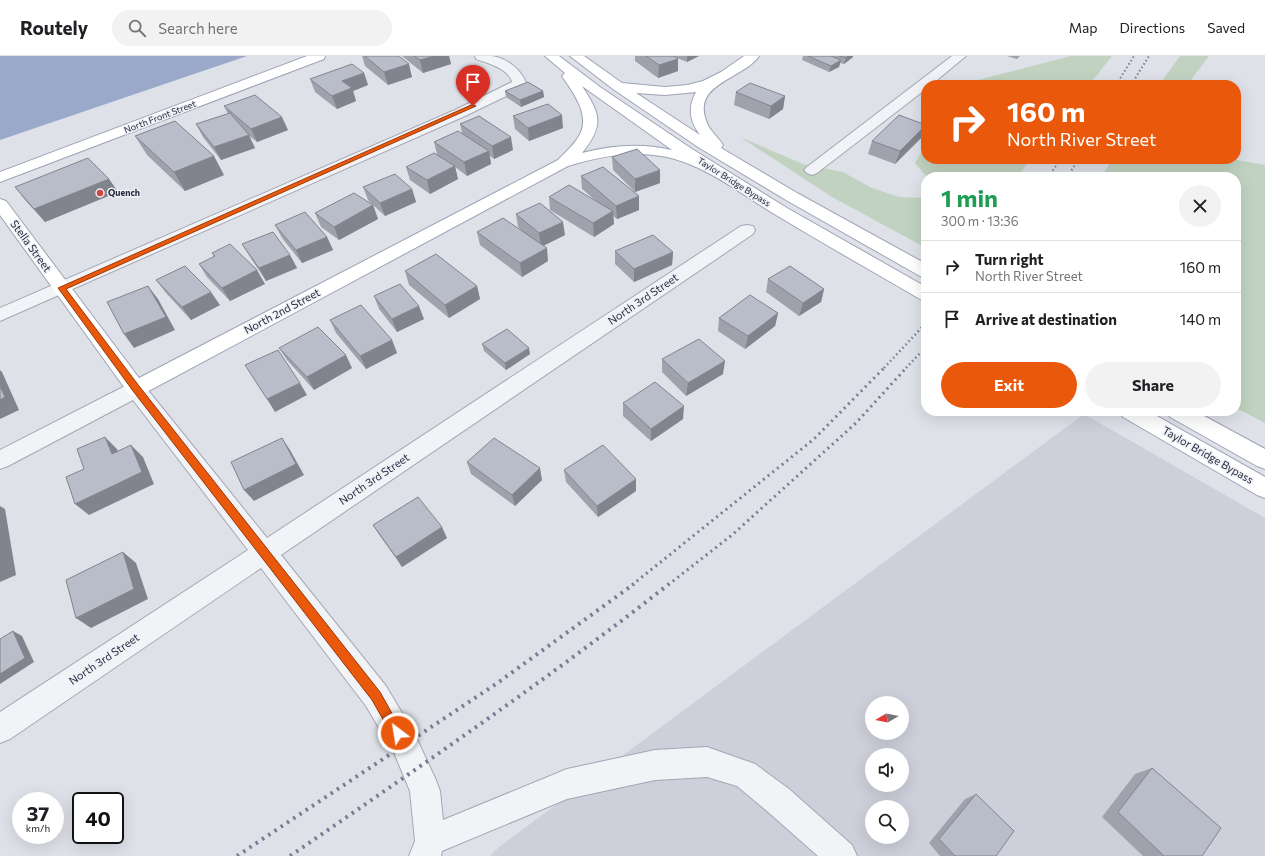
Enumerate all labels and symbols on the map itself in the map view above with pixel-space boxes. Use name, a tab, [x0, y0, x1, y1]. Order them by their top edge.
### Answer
pin	[456, 65, 490, 106]
street label: North Front Street	[122, 98, 198, 135]
street label: Taylor Bridge Bypass	[696, 155, 773, 209]
place label: Quench	[108, 187, 140, 198]
marker: Quench	[95, 188, 105, 198]
street label: Stella Street	[8, 217, 55, 275]
street label: North 3rd Street	[605, 270, 681, 327]
street label: North 2nd Street	[242, 285, 322, 336]
street label: Taylor Bridge Bypass	[1161, 423, 1256, 486]
street label: North 3rd Street	[336, 450, 412, 507]
street label: North 3rd Street	[66, 630, 142, 687]
north arrow	[865, 696, 909, 740]
position arrow	[377, 712, 419, 754]
speed limit sign: 40	[72, 792, 124, 844]

